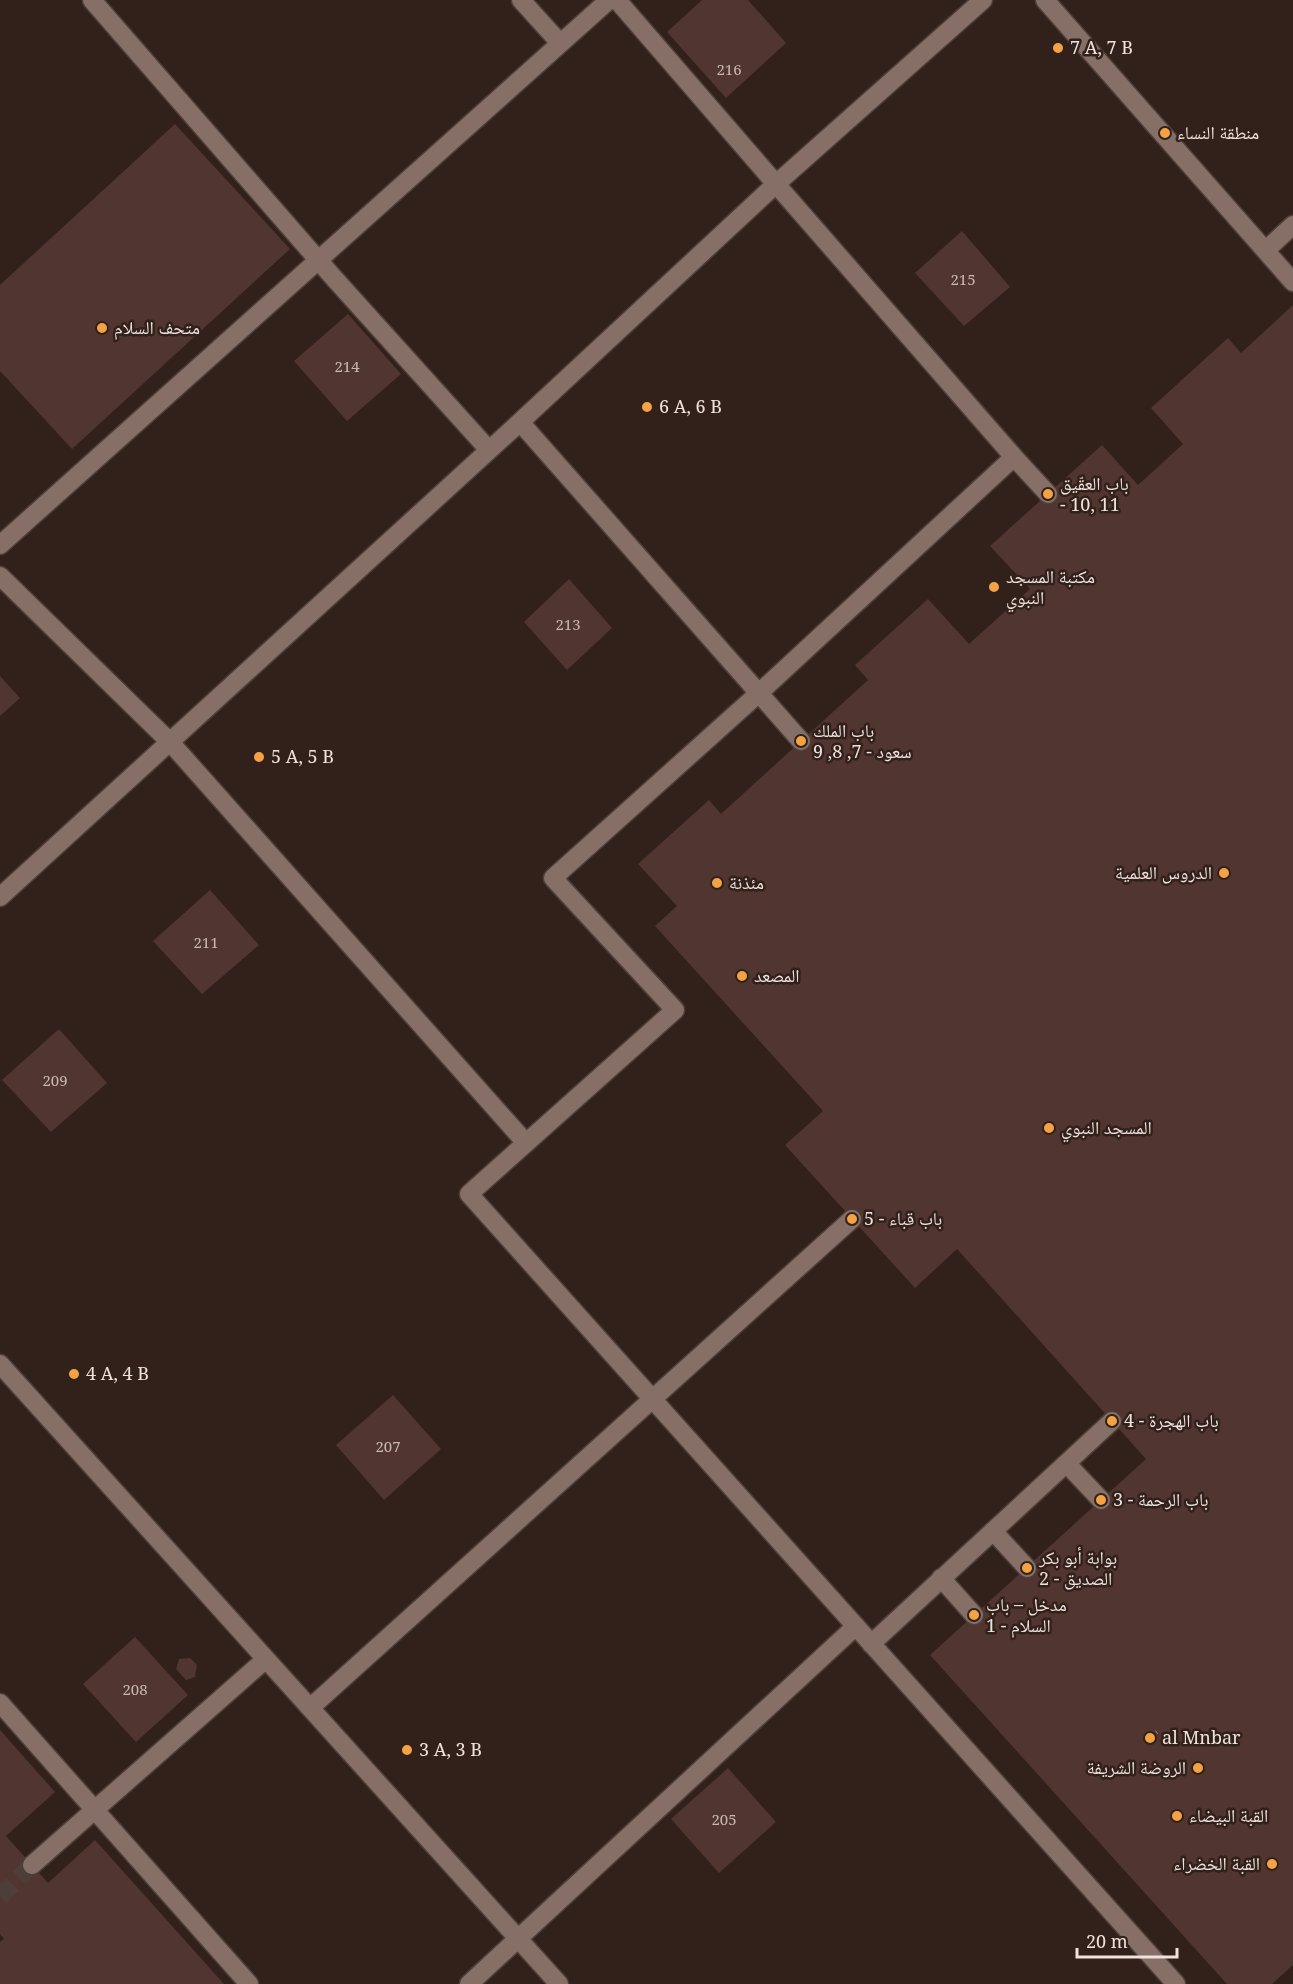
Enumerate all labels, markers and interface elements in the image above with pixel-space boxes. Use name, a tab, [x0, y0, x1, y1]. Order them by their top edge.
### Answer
place label: 7 A, 7 B	[1070, 35, 1133, 59]
marker: 7 A, 7 B	[1051, 41, 1065, 55]
house number: 216	[716, 59, 742, 79]
place label: منطقة النساء	[1177, 120, 1259, 144]
marker: منطقة النساء	[1158, 126, 1172, 140]
house number: 215	[950, 269, 976, 289]
place label: متحف السلام	[114, 315, 200, 340]
marker: متحف السلام	[95, 321, 109, 335]
house number: 214	[334, 356, 360, 376]
place label: 6 A, 6 B	[659, 394, 722, 418]
marker: 6 A, 6 B	[640, 400, 654, 414]
place label: باب العقّيق - 10, 11	[1060, 471, 1129, 516]
marker: باب العقّيق - 10, 11	[1041, 487, 1055, 501]
place label: مكتبة المسجد النبوي	[1006, 564, 1095, 613]
marker: مكتبة المسجد النبوي	[987, 580, 1001, 594]
house number: 213	[555, 614, 581, 634]
place label: باب الملك سعود - 7, 8, 9	[813, 718, 912, 763]
marker: باب الملك سعود - 7, 8, 9	[794, 734, 808, 748]
place label: 5 A, 5 B	[271, 744, 334, 768]
marker: 5 A, 5 B	[252, 750, 266, 764]
place label: الدروس العلمية	[1115, 860, 1212, 884]
marker: الدروس العلمية	[1217, 866, 1231, 880]
place label: مئذنة	[729, 870, 764, 894]
marker: مئذنة	[710, 876, 724, 890]
house number: 211	[193, 932, 219, 952]
place label: المصعد	[754, 963, 800, 987]
marker: المصعد	[735, 969, 749, 983]
house number: 209	[42, 1070, 68, 1090]
place label: المسجد النبوي	[1061, 1115, 1152, 1143]
marker: المسجد النبوي	[1042, 1121, 1056, 1135]
place label: باب قباء - 5	[864, 1206, 942, 1230]
marker: باب قباء - 5	[845, 1212, 859, 1226]
place label: 4 A, 4 B	[86, 1361, 149, 1385]
marker: 4 A, 4 B	[67, 1367, 81, 1381]
place label: باب الهجرة - 4	[1124, 1408, 1219, 1432]
marker: باب الهجرة - 4	[1105, 1414, 1119, 1428]
house number: 207	[375, 1436, 401, 1456]
place label: باب الرحمة - 3	[1113, 1487, 1209, 1511]
marker: باب الرحمة - 3	[1094, 1493, 1108, 1507]
place label: بوابة أبو بكر الصديق - 2	[1038, 1545, 1117, 1590]
marker: بوابة أبو بكر الصديق - 2	[1020, 1561, 1034, 1575]
place label: مدخل – باب السلام - 1	[986, 1592, 1067, 1638]
marker: مدخل – باب السلام - 1	[967, 1608, 981, 1622]
house number: 208	[122, 1679, 148, 1699]
place label: al Mnbar	[1162, 1725, 1241, 1749]
marker: al Mnbar	[1143, 1731, 1157, 1745]
place label: 3 A, 3 B	[419, 1737, 482, 1761]
marker: 3 A, 3 B	[400, 1743, 414, 1757]
place label: الروضة الشريفة	[1087, 1755, 1186, 1779]
marker: الروضة الشريفة	[1191, 1761, 1205, 1775]
place label: القبة البيضاء	[1189, 1803, 1268, 1827]
house number: 205	[711, 1809, 737, 1829]
marker: القبة البيضاء	[1170, 1809, 1184, 1823]
place label: القبة الخضراء	[1173, 1851, 1260, 1875]
marker: القبة الخضراء	[1265, 1857, 1279, 1871]
scale bar	[1077, 1921, 1178, 1959]
text: 20 m	[1086, 1929, 1128, 1953]

